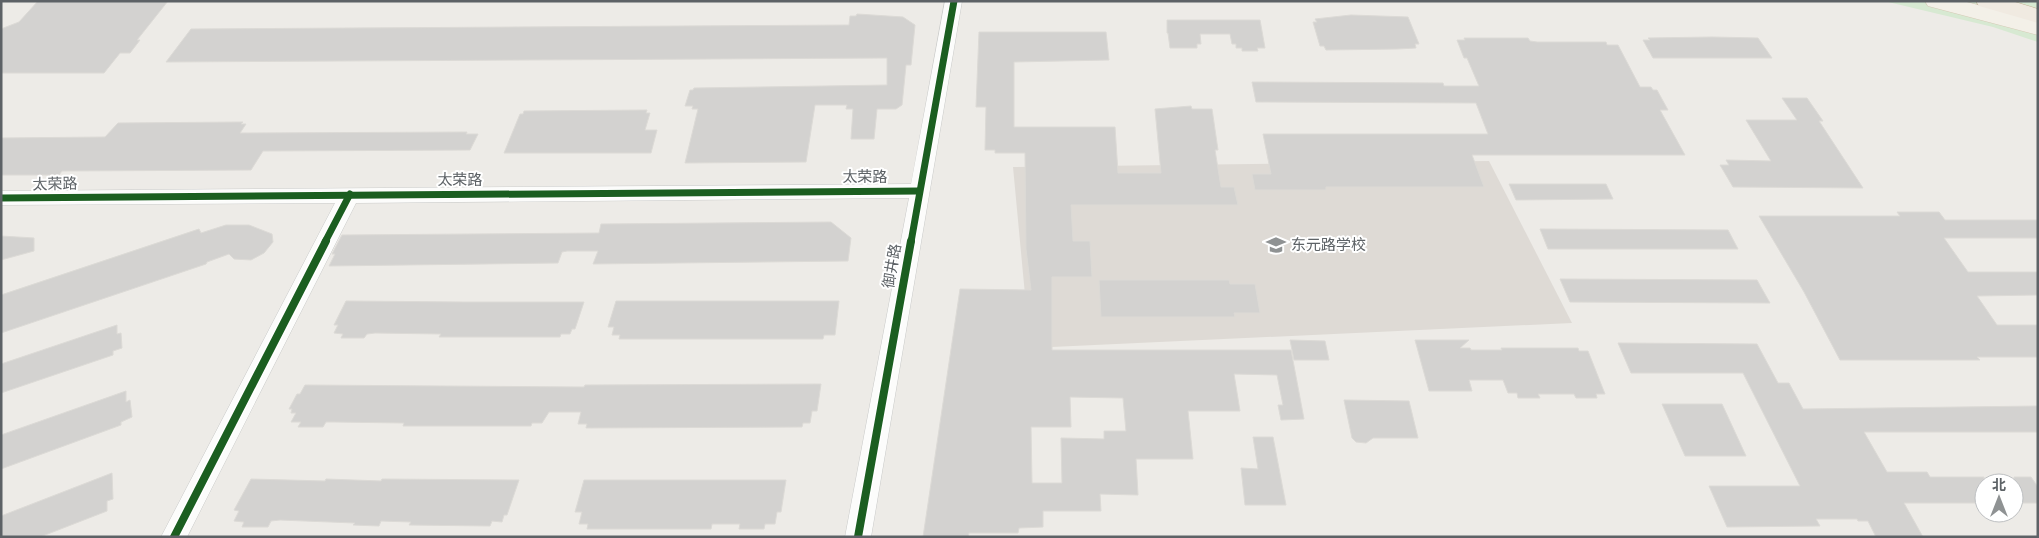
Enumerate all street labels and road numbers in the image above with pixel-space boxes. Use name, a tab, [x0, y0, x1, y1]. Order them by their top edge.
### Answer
street label: 太荣路	[842, 168, 888, 185]
street label: 太荣路	[437, 171, 483, 188]
street label: 太荣路	[32, 175, 78, 192]
street label: 御井路	[879, 242, 904, 290]

